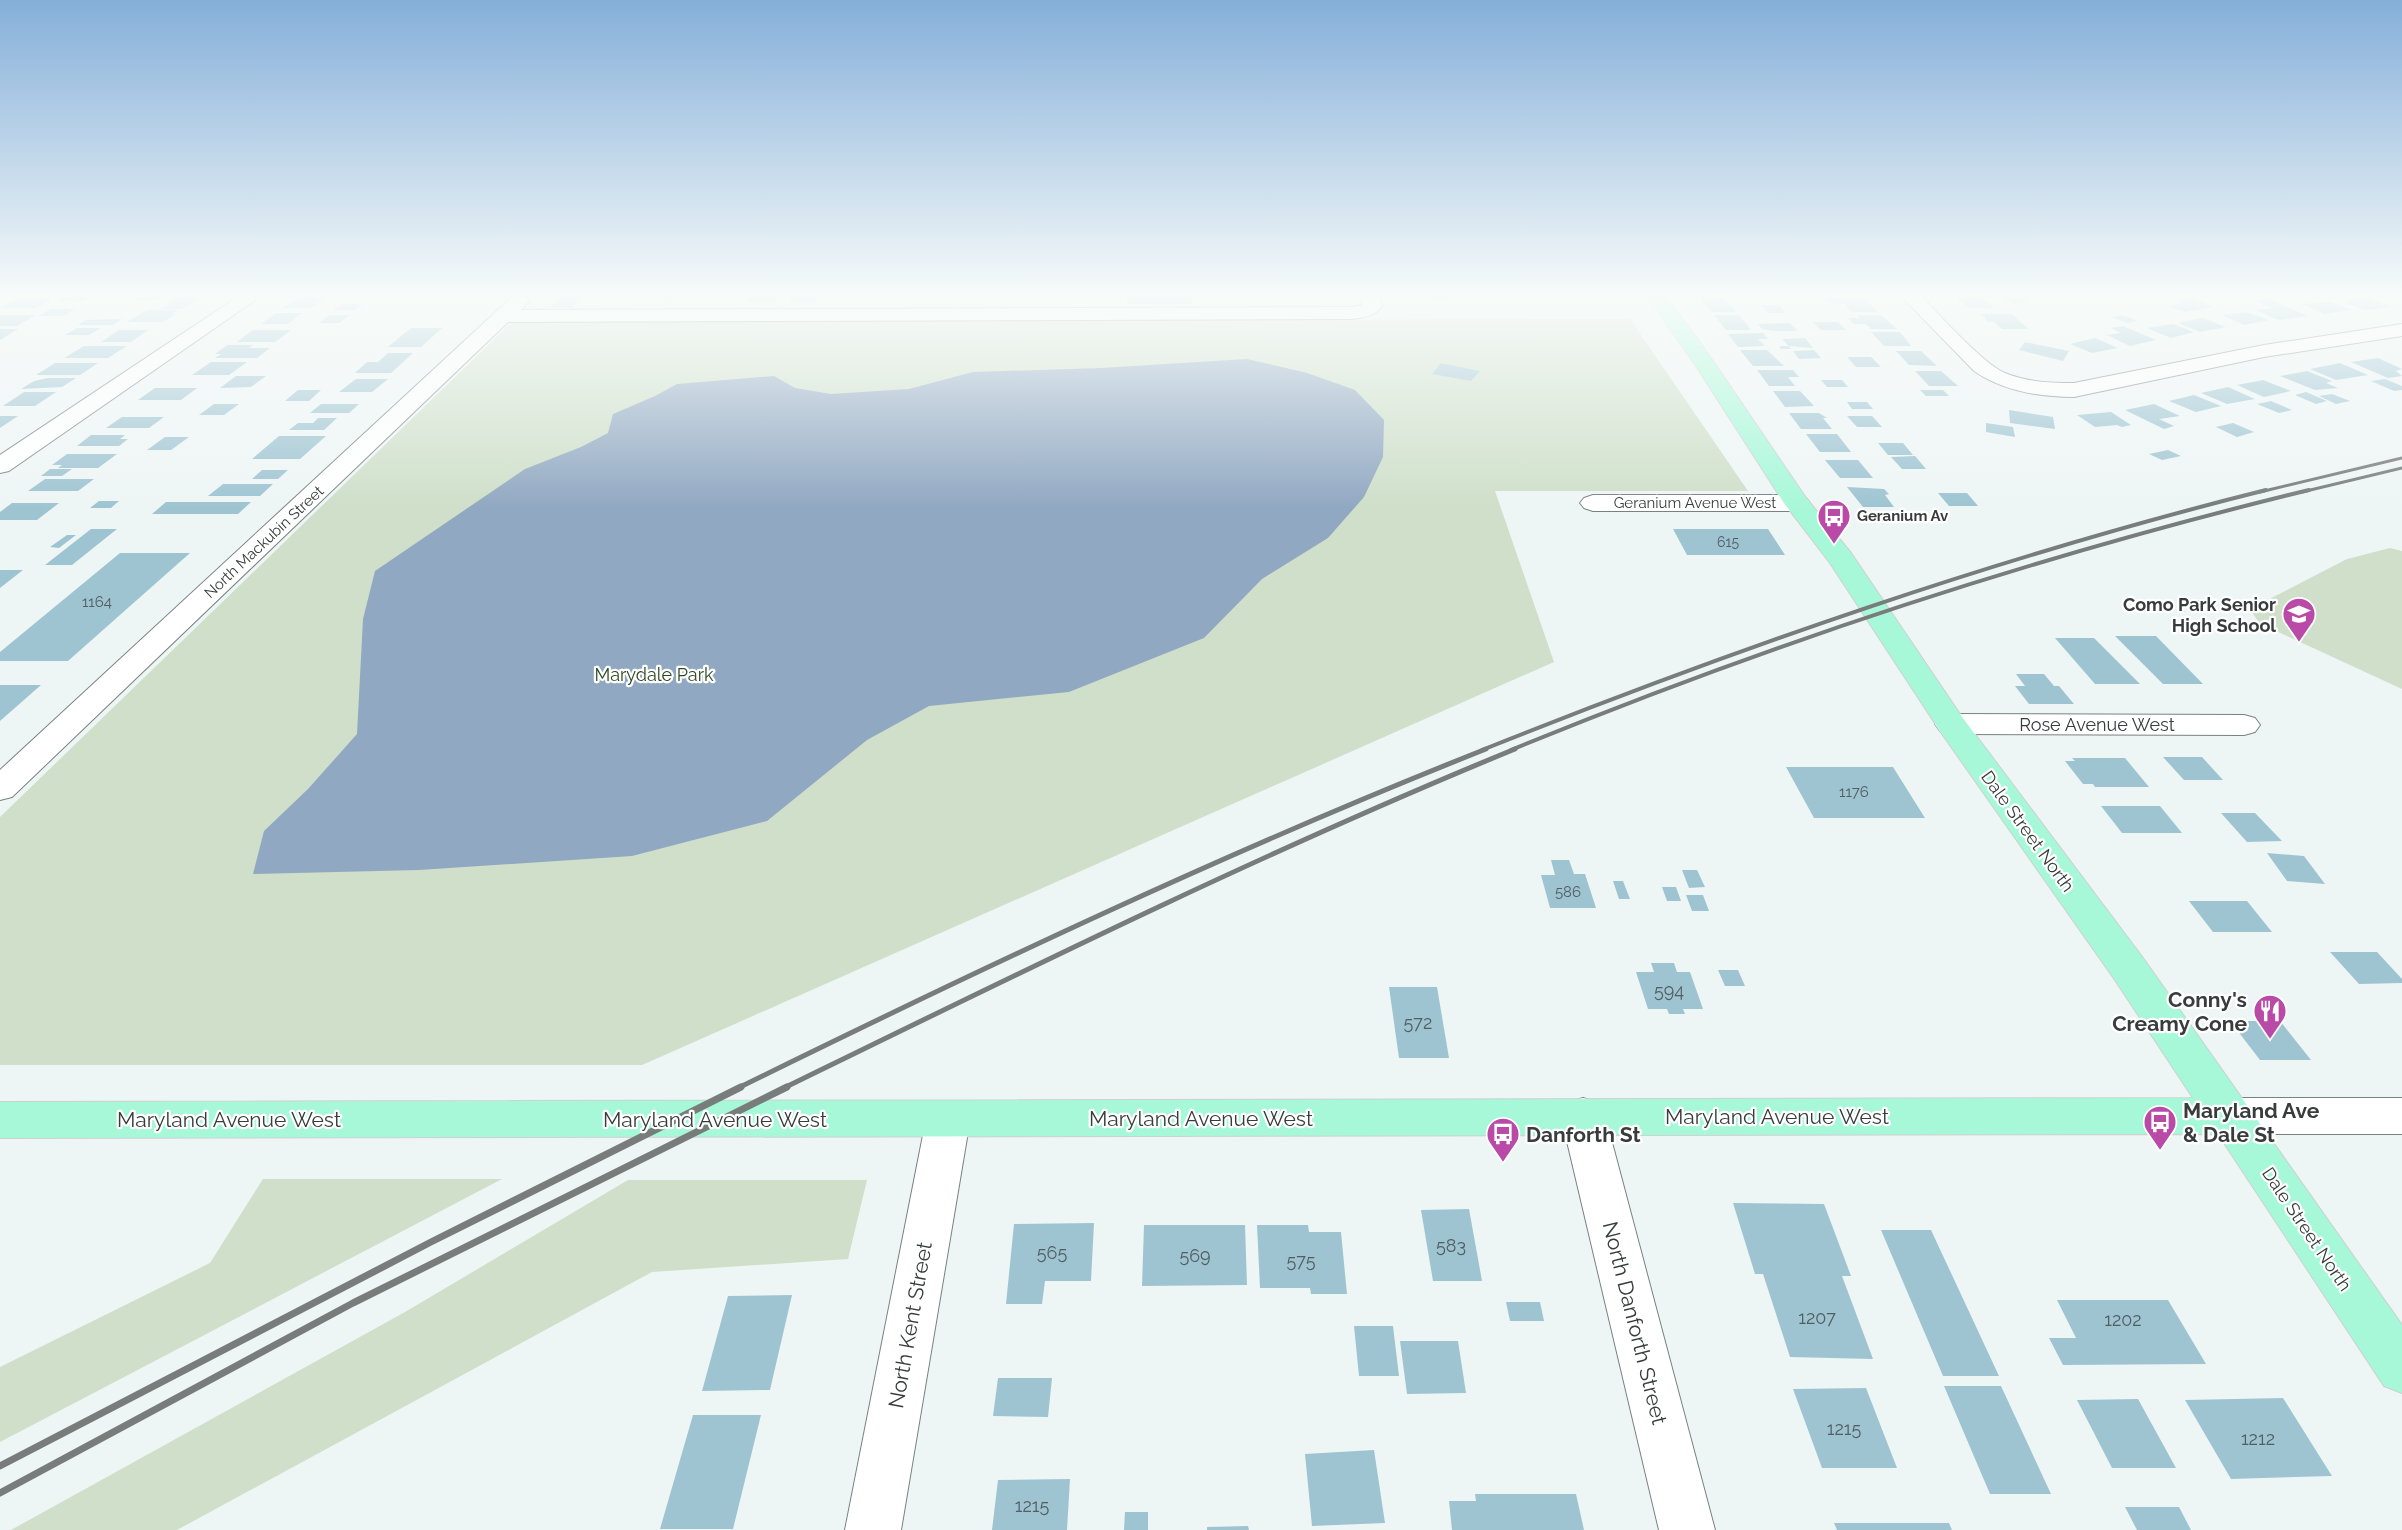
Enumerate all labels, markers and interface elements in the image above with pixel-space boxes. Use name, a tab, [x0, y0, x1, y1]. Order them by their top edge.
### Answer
street label: North Mackubin Street	[201, 482, 327, 602]
street label: Geranium Avenue West	[1614, 494, 1776, 512]
bus stop icon: Geranium Av	[1816, 498, 1852, 545]
place label: Geranium Av	[1857, 507, 1949, 525]
house number: 615	[1717, 534, 1739, 550]
house number: 1164	[82, 593, 112, 611]
place label: Como Park Senior High School	[2123, 594, 2276, 636]
school or university icon: Como Park Senior High School	[2281, 596, 2317, 643]
park label: Marydale Park	[594, 664, 714, 685]
street label: Rose Avenue West	[2019, 714, 2175, 735]
street label: Dale Street North	[1977, 766, 2079, 896]
house number: 1176	[1839, 783, 1869, 801]
house number: 586	[1555, 883, 1581, 901]
house number: 594	[1654, 980, 1684, 1001]
place label: Conny's Creamy Cone	[2112, 987, 2247, 1036]
restaurant icon: Conny's Creamy Cone	[2252, 993, 2288, 1040]
house number: 572	[1404, 1012, 1432, 1033]
place label: Maryland Ave & Dale St	[2183, 1098, 2320, 1147]
street label: Maryland Avenue West	[1665, 1104, 1889, 1129]
bus stop icon: Maryland Ave & Dale St	[2142, 1104, 2178, 1151]
street label: Maryland Avenue West	[1089, 1106, 1313, 1131]
street label: Maryland Avenue West	[117, 1107, 341, 1132]
street label: Maryland Avenue West	[603, 1107, 827, 1132]
bus stop icon: Danforth St	[1485, 1116, 1521, 1163]
place label: Danforth St	[1526, 1122, 1641, 1147]
street label: Dale Street North	[2258, 1163, 2356, 1295]
street label: North Danforth Street	[1598, 1219, 1672, 1427]
house number: 583	[1436, 1235, 1466, 1256]
street label: North Kent Street	[883, 1240, 937, 1410]
house number: 565	[1037, 1242, 1067, 1263]
house number: 569	[1179, 1245, 1211, 1266]
house number: 575	[1287, 1250, 1316, 1271]
house number: 1207	[1798, 1307, 1836, 1328]
house number: 1202	[2104, 1309, 2142, 1330]
house number: 1215	[1827, 1418, 1861, 1439]
house number: 1212	[2241, 1428, 2275, 1449]
house number: 1215	[1015, 1495, 1049, 1516]

